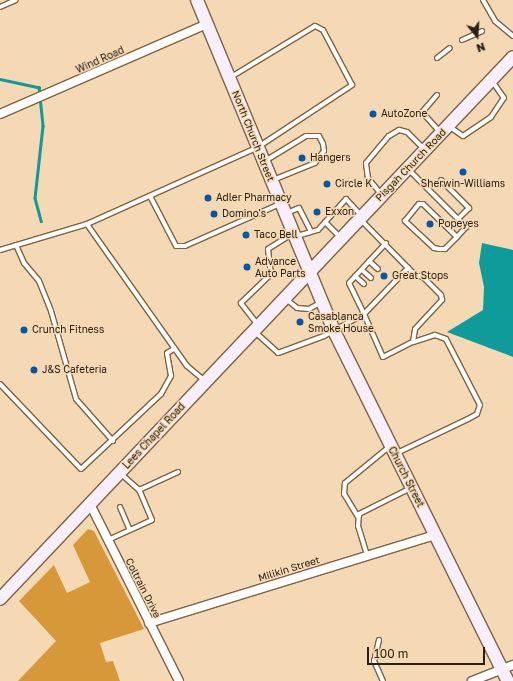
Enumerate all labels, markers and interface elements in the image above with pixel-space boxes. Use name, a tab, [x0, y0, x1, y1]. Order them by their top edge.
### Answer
north arrow	[457, 16, 497, 56]
text: N	[475, 40, 487, 55]
street label: Wind Road	[74, 44, 126, 76]
street label: North Church Street	[229, 89, 277, 183]
place label: AutoZone	[381, 108, 427, 120]
marker: AutoZone	[368, 109, 378, 119]
street label: Pisgah Church Road	[373, 126, 449, 204]
place label: Hangers	[310, 152, 351, 164]
marker: Hangers	[297, 153, 307, 163]
marker: Sherwin-Williams	[458, 167, 468, 177]
place label: Circle K	[335, 178, 372, 190]
place label: Sherwin-Williams	[421, 178, 505, 190]
marker: Circle K	[322, 179, 332, 189]
place label: Adler Pharmacy	[216, 192, 292, 204]
marker: Adler Pharmacy	[203, 193, 213, 203]
place label: Exxon	[325, 206, 354, 218]
marker: Exxon	[312, 207, 322, 217]
place label: Domino's	[222, 208, 266, 220]
marker: Domino's	[209, 209, 219, 219]
place label: Popeyes	[438, 218, 479, 230]
marker: Popeyes	[425, 219, 435, 229]
place label: Taco Bell	[254, 229, 298, 241]
marker: Taco Bell	[241, 230, 251, 240]
place label: Advance Auto Parts	[255, 255, 306, 278]
marker: Advance Auto Parts	[242, 262, 252, 272]
place label: Great Stops	[392, 270, 448, 282]
marker: Great Stops	[379, 271, 389, 281]
place label: Casablanca Smoke House	[308, 310, 374, 334]
marker: Casablanca Smoke House	[295, 317, 305, 327]
place label: Crunch Fitness	[32, 324, 104, 336]
marker: Crunch Fitness	[19, 325, 29, 335]
place label: J&S Cafeteria	[42, 364, 107, 376]
marker: J&S Cafeteria	[29, 365, 39, 375]
street label: Lees Chapel Road	[120, 401, 188, 471]
street label: Church Street	[386, 445, 426, 509]
street label: Milikin Street	[257, 554, 321, 584]
street label: Coltrain Drive	[123, 556, 163, 620]
scale bar	[369, 639, 487, 665]
text: 100 m	[374, 646, 408, 661]

